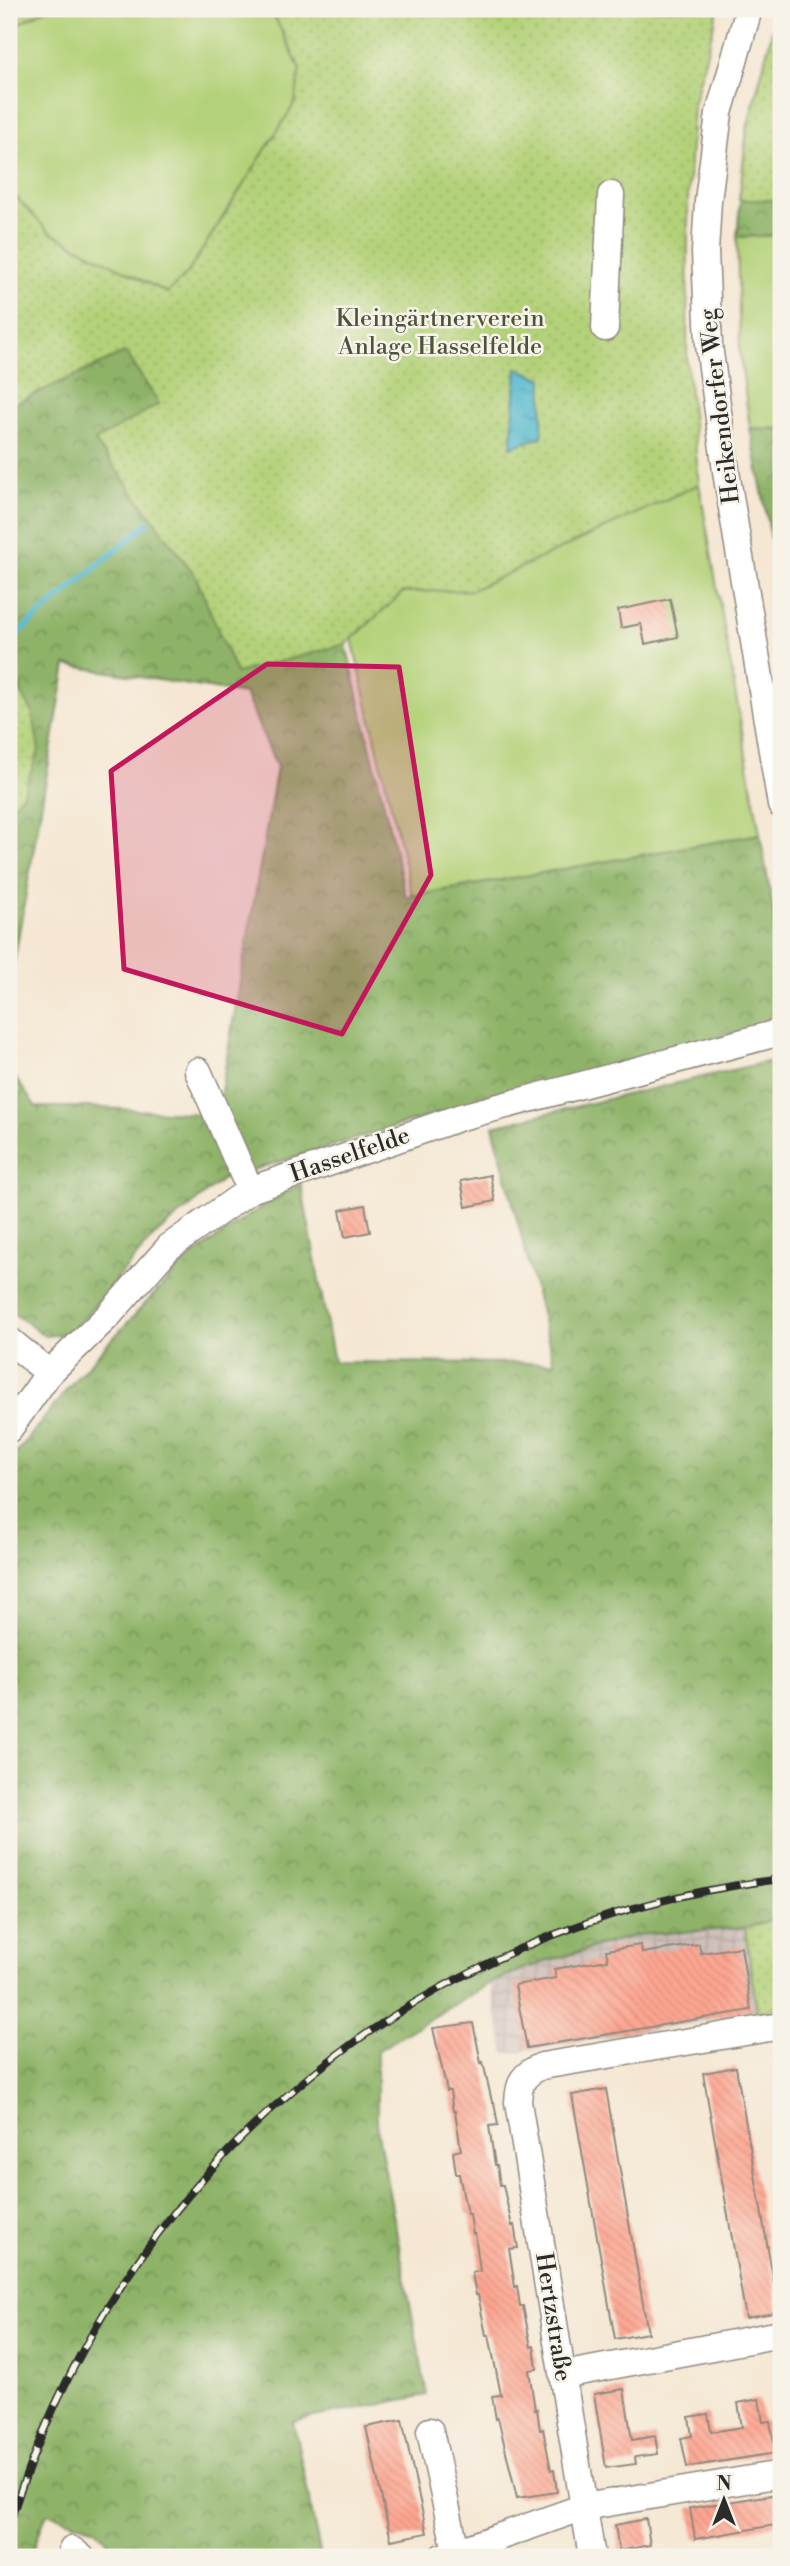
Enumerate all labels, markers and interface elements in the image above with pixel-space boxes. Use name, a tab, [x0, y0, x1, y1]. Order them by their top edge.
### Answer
park label: Kleingärtnerverein Anlage Hasselfelde	[335, 304, 545, 362]
street label: Heikendorfer Weg	[693, 306, 747, 505]
street label: Hasselfelde	[286, 1120, 414, 1190]
street label: Hertzstraße	[528, 2251, 578, 2383]
north arrow	[688, 2464, 758, 2534]
text: N	[716, 2472, 732, 2496]

